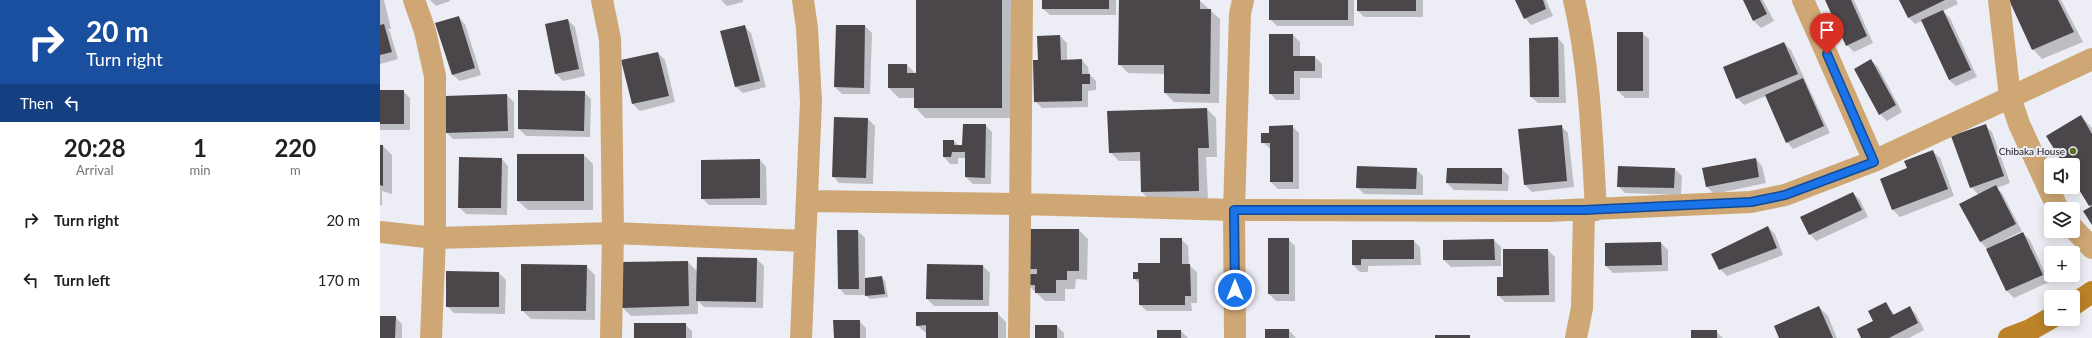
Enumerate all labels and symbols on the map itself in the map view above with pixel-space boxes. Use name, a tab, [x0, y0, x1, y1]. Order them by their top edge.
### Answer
pin	[1810, 13, 1844, 54]
place label: Chibaka House	[1999, 145, 2065, 157]
marker: Chibaka House	[2068, 146, 2078, 156]
position arrow	[1214, 269, 1256, 311]

